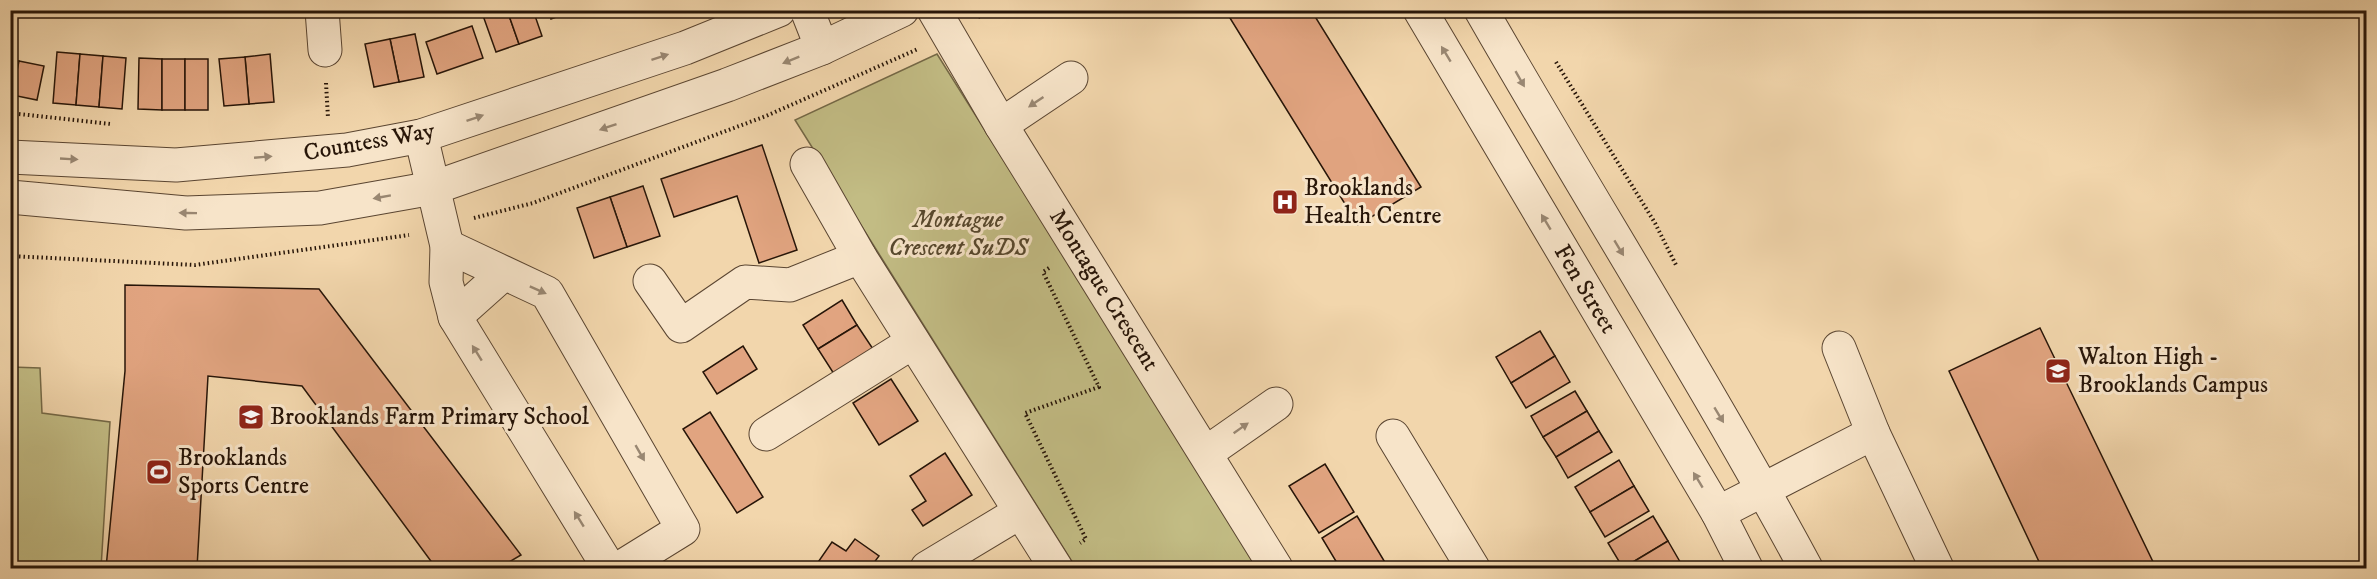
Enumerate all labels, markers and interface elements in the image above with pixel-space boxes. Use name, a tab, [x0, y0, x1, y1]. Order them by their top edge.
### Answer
one-way arrow	[1441, 46, 1452, 62]
one-way arrow	[651, 51, 669, 61]
one-way arrow	[782, 55, 800, 65]
one-way arrow	[1515, 71, 1525, 88]
one-way arrow	[1028, 96, 1044, 107]
one-way arrow	[466, 113, 484, 123]
street label: Countess Way	[301, 116, 437, 168]
one-way arrow	[599, 122, 617, 132]
one-way arrow	[254, 152, 273, 162]
one-way arrow	[59, 155, 78, 164]
place label: Brooklands Health Centre	[1304, 173, 1441, 231]
hospital icon: Brooklands Health Centre	[1270, 187, 1300, 217]
one-way arrow	[373, 192, 392, 201]
street label: Montague Crescent	[1042, 204, 1166, 377]
park label: Montague Crescent SuDS	[888, 205, 1030, 263]
one-way arrow	[179, 208, 198, 217]
one-way arrow	[1540, 214, 1551, 230]
street label: Fen Street	[1547, 239, 1623, 339]
one-way arrow	[1613, 240, 1624, 256]
one-way arrow	[529, 285, 546, 294]
place label: Walton High - Brooklands Campus	[2077, 342, 2268, 400]
one-way arrow	[471, 345, 482, 361]
school or university icon: Walton High - Brooklands Campus	[2043, 356, 2073, 386]
school or university icon: Brooklands Farm Primary School	[236, 402, 266, 432]
place label: Brooklands Farm Primary School	[270, 402, 590, 432]
one-way arrow	[1713, 407, 1724, 423]
one-way arrow	[1232, 422, 1248, 434]
place label: Brooklands Sports Centre	[178, 443, 309, 501]
one-way arrow	[634, 445, 645, 461]
sports icon: Brooklands Sports Centre	[144, 457, 174, 487]
one-way arrow	[1693, 472, 1704, 488]
one-way arrow	[573, 511, 584, 527]

